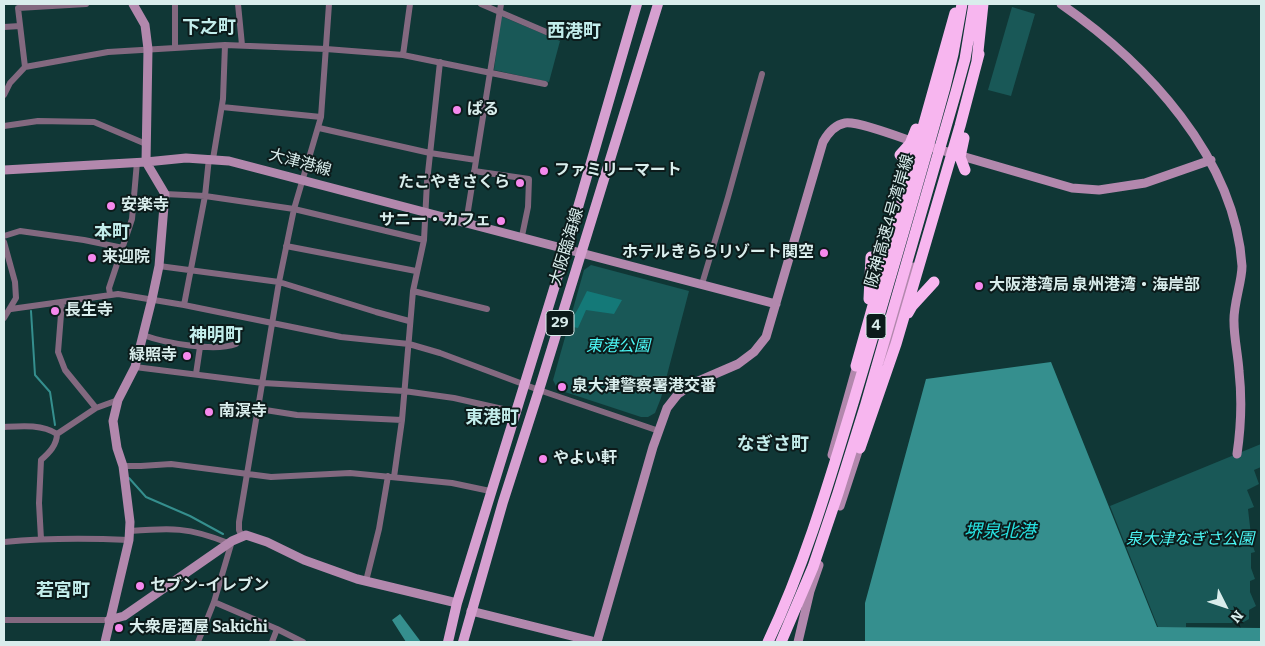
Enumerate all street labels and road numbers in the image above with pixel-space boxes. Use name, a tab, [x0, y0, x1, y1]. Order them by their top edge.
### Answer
street label: 大津港線	[267, 145, 333, 181]
street label: 阪神高速4号湾岸線	[862, 152, 918, 290]
street label: 大阪臨海線	[546, 206, 588, 288]
road number: 29	[546, 310, 574, 336]
road number: 4	[866, 314, 886, 338]

